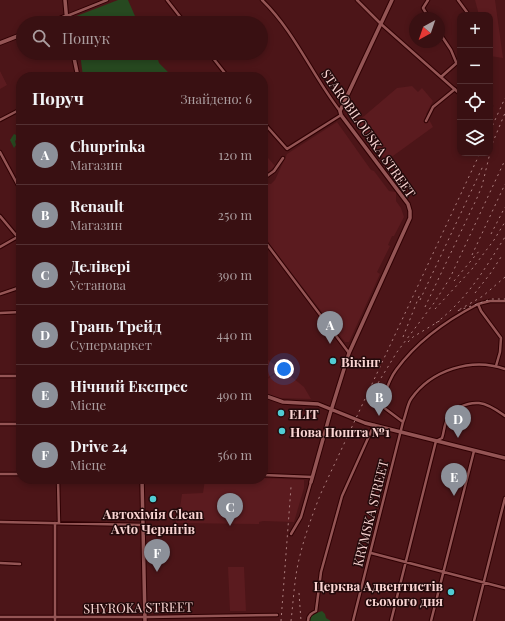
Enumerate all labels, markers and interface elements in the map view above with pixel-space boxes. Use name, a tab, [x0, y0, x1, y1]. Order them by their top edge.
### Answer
north arrow	[409, 12, 445, 48]
map controls	[457, 12, 493, 156]
button: +	[457, 12, 493, 48]
search box	[16, 16, 268, 60]
icon: search	[30, 27, 52, 49]
text: Пошук	[62, 28, 110, 48]
button: −	[457, 48, 493, 84]
street label: STAROBILOUSKA STREET	[318, 65, 420, 201]
button: locate	[457, 84, 493, 120]
text: Поруч	[32, 87, 84, 109]
text: Знайдено: 6	[180, 90, 252, 107]
button: layers	[457, 120, 493, 156]
text: Chuprinka	[70, 136, 145, 156]
text: A	[41, 146, 49, 163]
text: 120 m	[218, 146, 252, 163]
text: Магазин	[70, 156, 122, 173]
text: Renault	[70, 196, 124, 216]
text: B	[41, 206, 49, 223]
text: 250 m	[218, 206, 252, 223]
text: Магазин	[70, 216, 122, 233]
text: Делівері	[70, 256, 131, 276]
text: C	[40, 266, 50, 283]
text: 390 m	[217, 266, 252, 283]
text: Установа	[70, 276, 126, 293]
pin: A	[317, 311, 343, 344]
text: Грань Трейд	[70, 316, 161, 336]
text: D	[40, 326, 50, 343]
text: 440 m	[217, 326, 252, 343]
text: Супермаркет	[70, 336, 152, 353]
place label: Вікінг	[341, 353, 380, 370]
marker: Вікінг	[328, 356, 338, 366]
your location	[274, 359, 294, 379]
text: Нічний Експрес	[70, 376, 188, 396]
pin: B	[366, 383, 392, 416]
text: E	[41, 386, 49, 403]
text: 490 m	[216, 386, 252, 403]
text: Місце	[70, 396, 106, 413]
place label: ELIT	[289, 405, 319, 422]
pin: D	[445, 405, 471, 438]
marker: ELIT	[276, 408, 286, 418]
place label: Нова Пошта №1	[290, 423, 390, 440]
marker: Нова Пошта №1	[277, 426, 287, 436]
text: Drive 24	[70, 436, 127, 456]
text: F	[41, 446, 49, 463]
text: 560 m	[217, 446, 252, 463]
text: Місце	[70, 456, 106, 473]
street label: KRYMSKA STREET	[348, 458, 392, 568]
pin: E	[441, 463, 467, 496]
pin: C	[217, 493, 243, 526]
marker: Автохімія Clean Avto Чернігів	[148, 494, 158, 504]
place label: Автохімія Clean Avto Чернігів	[102, 505, 203, 537]
pin: F	[144, 539, 170, 572]
place label: Церква Адвентистів сьомого дня	[313, 577, 444, 609]
marker: Церква Адвентистів сьомого дня	[446, 587, 456, 597]
street label: SHYROKA STREET	[83, 598, 193, 616]

